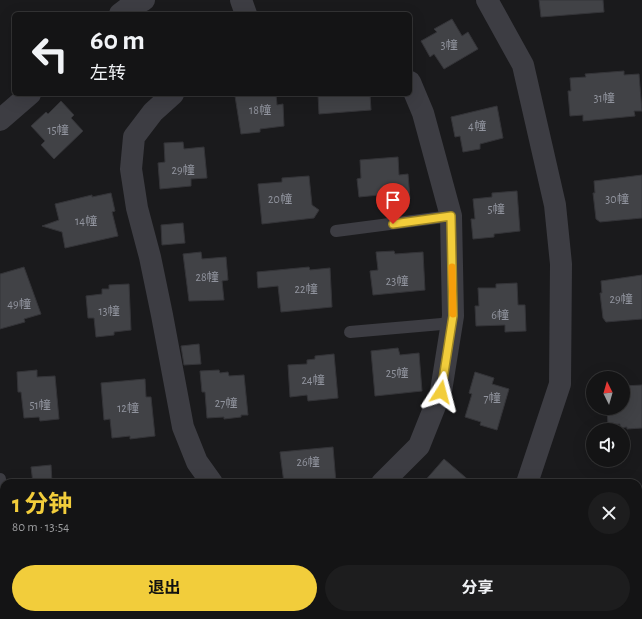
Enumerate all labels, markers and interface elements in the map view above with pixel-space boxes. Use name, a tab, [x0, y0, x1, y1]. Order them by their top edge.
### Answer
text: 60 m	[90, 27, 145, 55]
icon: left	[24, 28, 76, 80]
house number: 3幢	[441, 38, 457, 51]
text: 左转	[90, 65, 126, 83]
house number: 31幢	[593, 91, 615, 104]
house number: 18幢	[249, 103, 271, 116]
house number: 4幢	[468, 119, 486, 132]
house number: 15幢	[47, 123, 69, 136]
house number: 29幢	[171, 163, 195, 176]
pin	[376, 183, 410, 224]
icon: arrive	[382, 189, 404, 211]
house number: 20幢	[268, 192, 292, 205]
house number: 30幢	[605, 192, 629, 205]
house number: 5幢	[487, 202, 505, 215]
house number: 14幢	[75, 214, 97, 227]
house number: 28幢	[195, 270, 219, 283]
house number: 23幢	[386, 274, 408, 287]
house number: 22幢	[295, 282, 317, 295]
house number: 29幢	[609, 292, 633, 305]
house number: 49幢	[7, 297, 31, 310]
house number: 13幢	[98, 304, 120, 317]
house number: 6幢	[491, 308, 509, 321]
house number: 25幢	[386, 366, 408, 379]
position arrow	[420, 371, 462, 413]
north arrow	[586, 371, 630, 415]
map controls	[586, 371, 630, 467]
house number: 24幢	[301, 373, 325, 386]
house number: 7幢	[483, 391, 501, 404]
house number: 27幢	[215, 396, 237, 409]
house number: 51幢	[29, 398, 51, 411]
house number: 12幢	[117, 401, 139, 414]
button: sound	[586, 423, 630, 467]
house number: 26幢	[296, 455, 320, 468]
button: close	[588, 492, 630, 534]
text: 1 分钟	[12, 493, 72, 517]
text: 80 m · 13:54	[12, 521, 69, 534]
button: 退出	[12, 565, 317, 611]
button: 分享	[325, 565, 630, 611]

